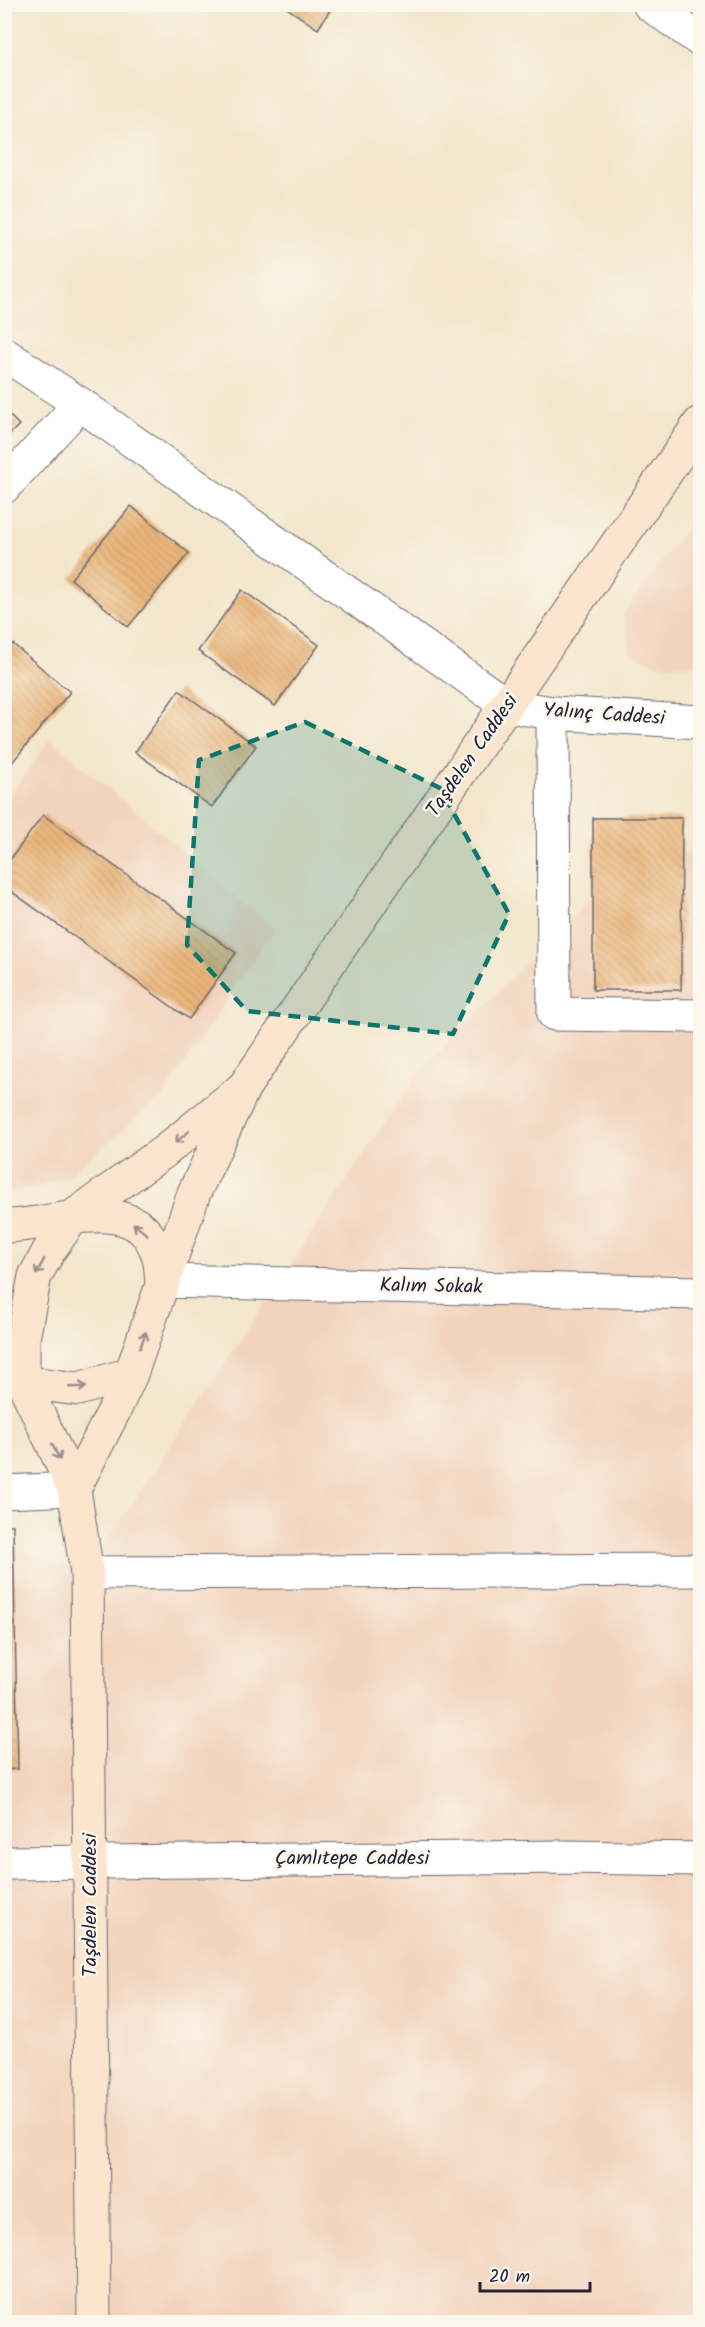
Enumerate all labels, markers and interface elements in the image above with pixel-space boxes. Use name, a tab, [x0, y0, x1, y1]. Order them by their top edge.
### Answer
street label: Taşdelen Caddesi	[419, 687, 528, 824]
street label: Yalınç Caddesi	[542, 695, 667, 735]
one-way arrow	[175, 1130, 190, 1144]
one-way arrow	[132, 1223, 148, 1236]
one-way arrow	[34, 1257, 45, 1275]
street label: Kalım Sokak	[379, 1270, 483, 1304]
one-way arrow	[138, 1331, 149, 1350]
one-way arrow	[67, 1381, 87, 1392]
one-way arrow	[51, 1442, 63, 1460]
street label: Taşdelen Caddesi	[75, 1832, 107, 1977]
street label: Çamlıtepe Caddesi	[275, 1843, 430, 1875]
scale bar	[480, 2255, 590, 2293]
text: 20 m	[489, 2263, 530, 2292]

